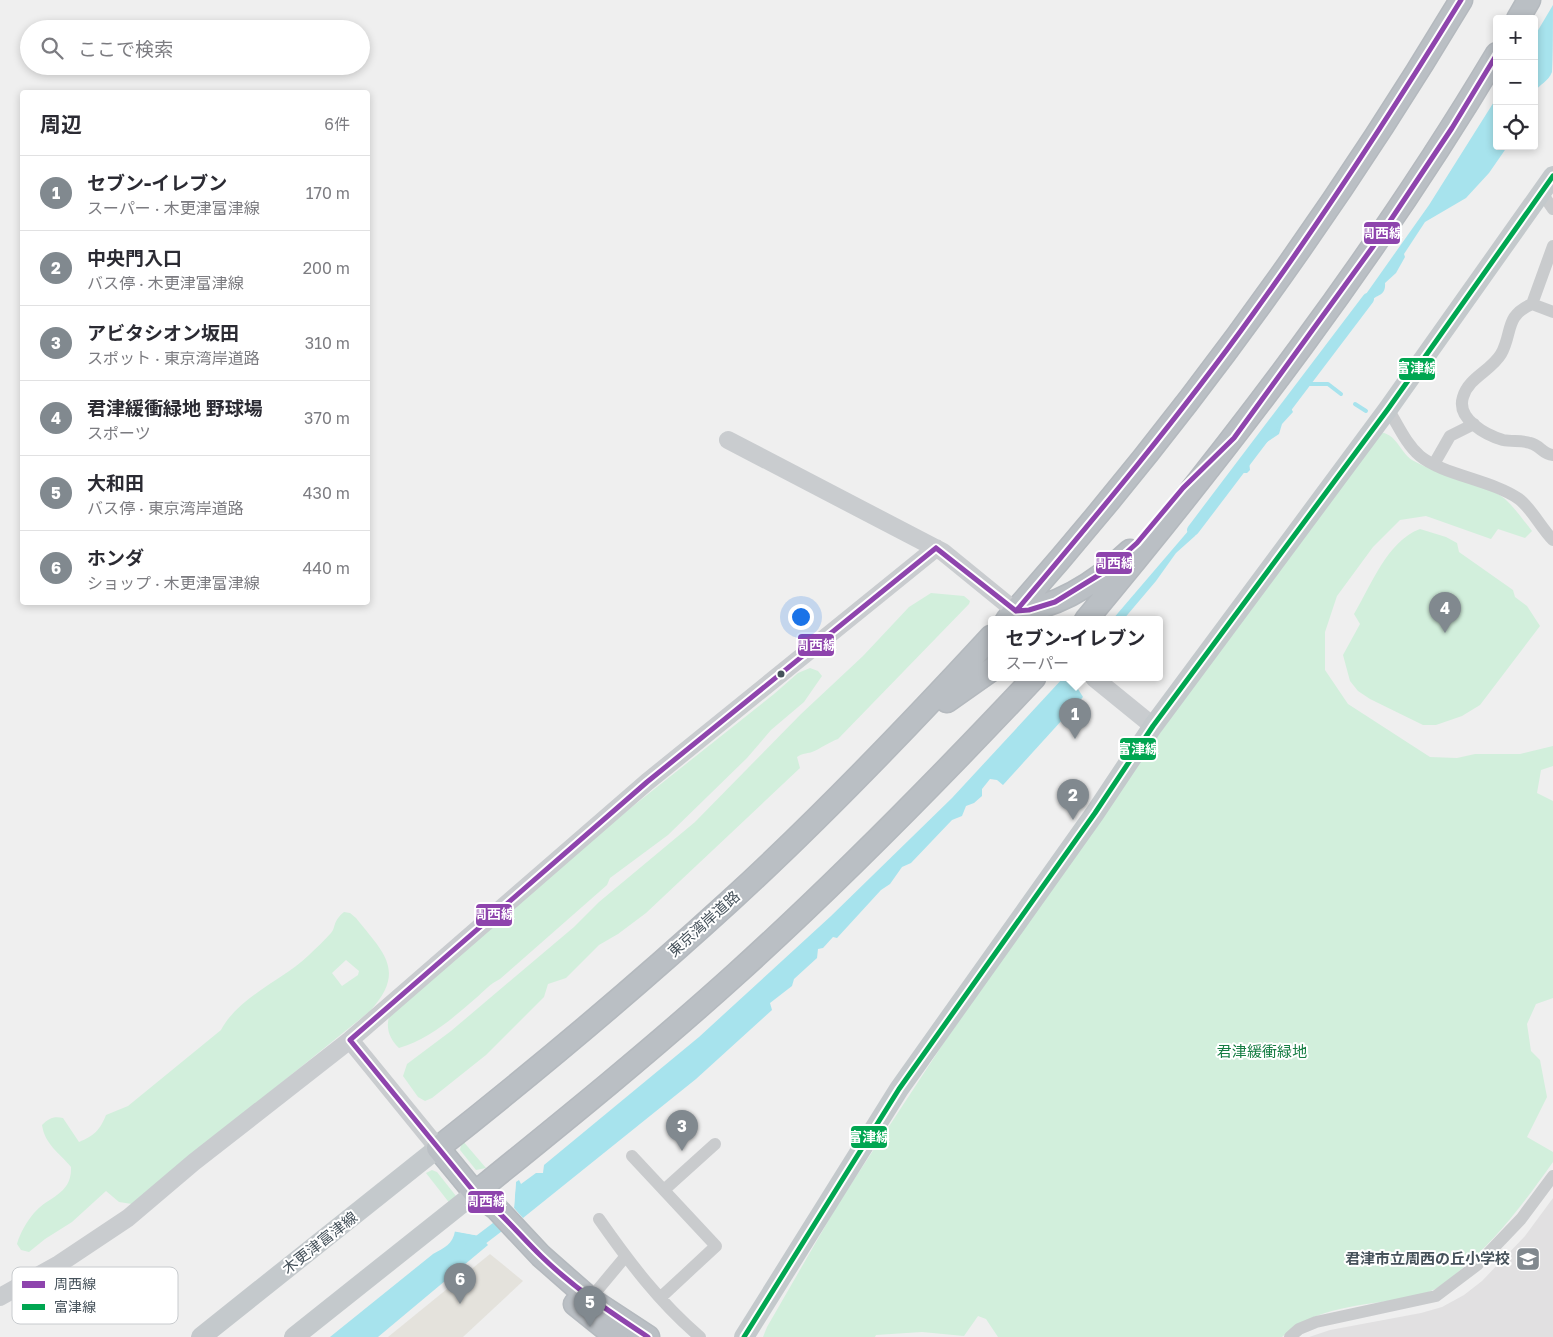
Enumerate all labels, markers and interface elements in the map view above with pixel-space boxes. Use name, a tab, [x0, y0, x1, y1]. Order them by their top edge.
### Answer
map controls	[1493, 15, 1538, 150]
button: +	[1493, 15, 1538, 60]
search box	[20, 20, 370, 75]
icon: search	[38, 34, 66, 62]
text: ここで検索	[78, 37, 173, 60]
button: −	[1493, 60, 1538, 105]
button: locate	[1493, 105, 1538, 150]
text: 周辺	[40, 111, 82, 137]
text: 6件	[324, 114, 350, 134]
text: セブン-イレブン	[87, 171, 227, 194]
text: 1	[52, 183, 60, 203]
text: 170 m	[306, 183, 350, 203]
text: スーパー · 木更津富津線	[87, 198, 260, 218]
line badge: 周西線	[1363, 221, 1401, 245]
text: 周西線	[1361, 224, 1403, 241]
text: 中央門入口	[87, 246, 182, 269]
text: 2	[51, 258, 61, 278]
text: 200 m	[303, 258, 350, 278]
text: バス停 · 木更津富津線	[87, 273, 244, 293]
text: アビタシオン坂田	[87, 321, 239, 344]
text: 3	[51, 333, 61, 353]
text: 310 m	[305, 333, 350, 353]
text: スポット · 東京湾岸道路	[87, 348, 260, 368]
line badge: 富津線	[1398, 357, 1436, 381]
text: 富津線	[1396, 359, 1438, 376]
text: 君津緩衝緑地 野球場	[87, 396, 263, 419]
text: 4	[51, 408, 61, 428]
text: 370 m	[304, 408, 350, 428]
text: スポーツ	[87, 423, 151, 443]
text: 大和田	[87, 471, 144, 494]
text: 5	[51, 483, 61, 503]
text: 430 m	[303, 483, 350, 503]
text: バス停 · 東京湾岸道路	[87, 498, 244, 518]
text: ホンダ	[87, 546, 144, 569]
line badge: 周西線	[1095, 551, 1133, 575]
text: 周西線	[1093, 554, 1135, 571]
text: 6	[51, 558, 61, 578]
text: 440 m	[302, 558, 350, 578]
text: ショップ · 木更津富津線	[87, 573, 260, 593]
pin: 4	[1429, 592, 1461, 633]
your location	[788, 604, 814, 630]
popup	[988, 616, 1163, 681]
text: セブン-イレブン	[1005, 626, 1146, 649]
line badge: 周西線	[797, 633, 835, 657]
text: 周西線	[795, 636, 837, 653]
text: スーパー	[1005, 653, 1069, 673]
unlabelled marker	[776, 669, 786, 679]
pin: 1	[1059, 698, 1091, 739]
line badge: 富津線	[1119, 737, 1157, 761]
text: 富津線	[1117, 740, 1159, 757]
pin: 2	[1057, 779, 1089, 820]
street label: 東京湾岸道路	[664, 886, 743, 960]
line badge: 周西線	[475, 903, 513, 927]
text: 周西線	[473, 905, 515, 922]
park label: 君津緩衝緑地	[1217, 1042, 1307, 1060]
pin: 3	[666, 1110, 698, 1151]
line badge: 富津線	[850, 1125, 888, 1149]
text: 富津線	[848, 1128, 890, 1145]
line badge: 周西線	[467, 1190, 505, 1214]
text: 周西線	[465, 1192, 507, 1209]
street label: 木更津富津線	[278, 1207, 360, 1277]
school or university icon: 君津市立周西の丘小学校	[1515, 1246, 1541, 1272]
place label: 君津市立周西の丘小学校	[1345, 1249, 1510, 1267]
pin: 6	[444, 1263, 476, 1304]
legend	[12, 1267, 178, 1324]
text: 周西線	[54, 1275, 96, 1292]
pin: 5	[574, 1286, 606, 1327]
text: 富津線	[54, 1298, 96, 1315]

